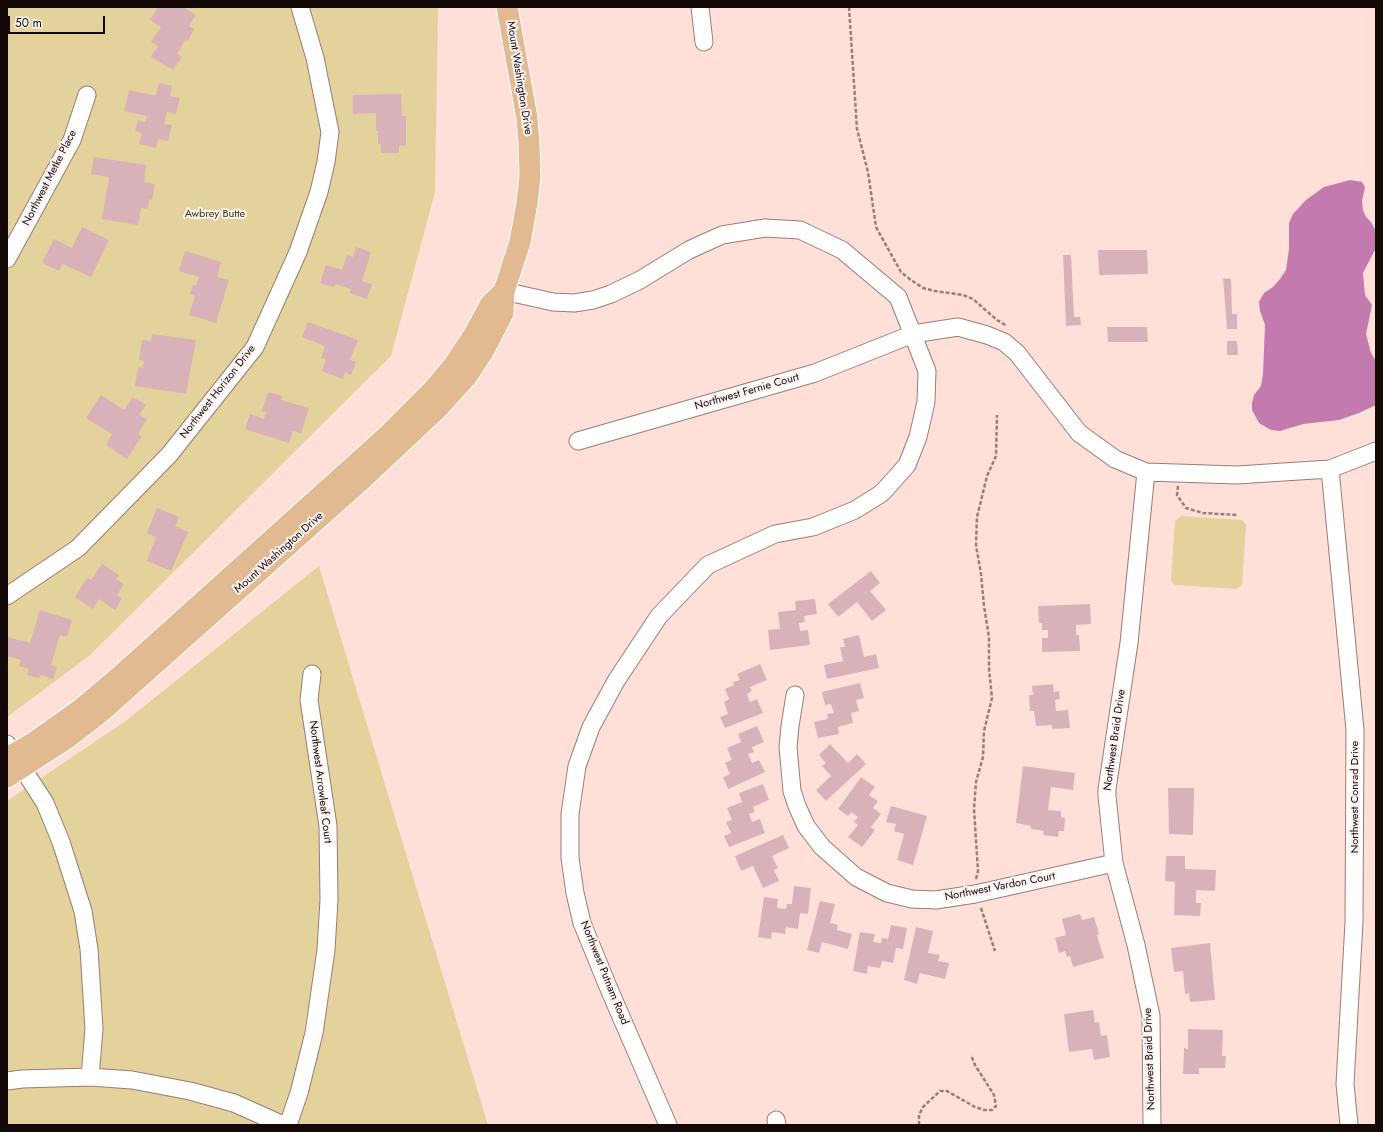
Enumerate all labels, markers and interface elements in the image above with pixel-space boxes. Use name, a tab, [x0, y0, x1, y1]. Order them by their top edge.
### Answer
scale bar	[10, 8, 107, 34]
text: 50 m	[15, 14, 42, 32]
street label: Mount Washington Drive	[504, 20, 534, 136]
street label: Northwest Metke Place	[20, 128, 80, 228]
park label: Awbrey Butte	[185, 207, 245, 221]
street label: Northwest Horizon Drive	[177, 343, 259, 441]
street label: Northwest Fernie Court	[693, 371, 801, 413]
street label: Mount Washington Drive	[232, 510, 326, 596]
street label: Northwest Braid Drive	[1101, 689, 1129, 791]
street label: Northwest Arrowleaf Court	[306, 720, 334, 844]
street label: Northwest Conrad Drive	[1348, 741, 1362, 853]
street label: Northwest Vardon Court	[944, 870, 1056, 904]
street label: Northwest Putnam Road	[577, 919, 631, 1027]
street label: Northwest Braid Drive	[1142, 1008, 1158, 1110]

